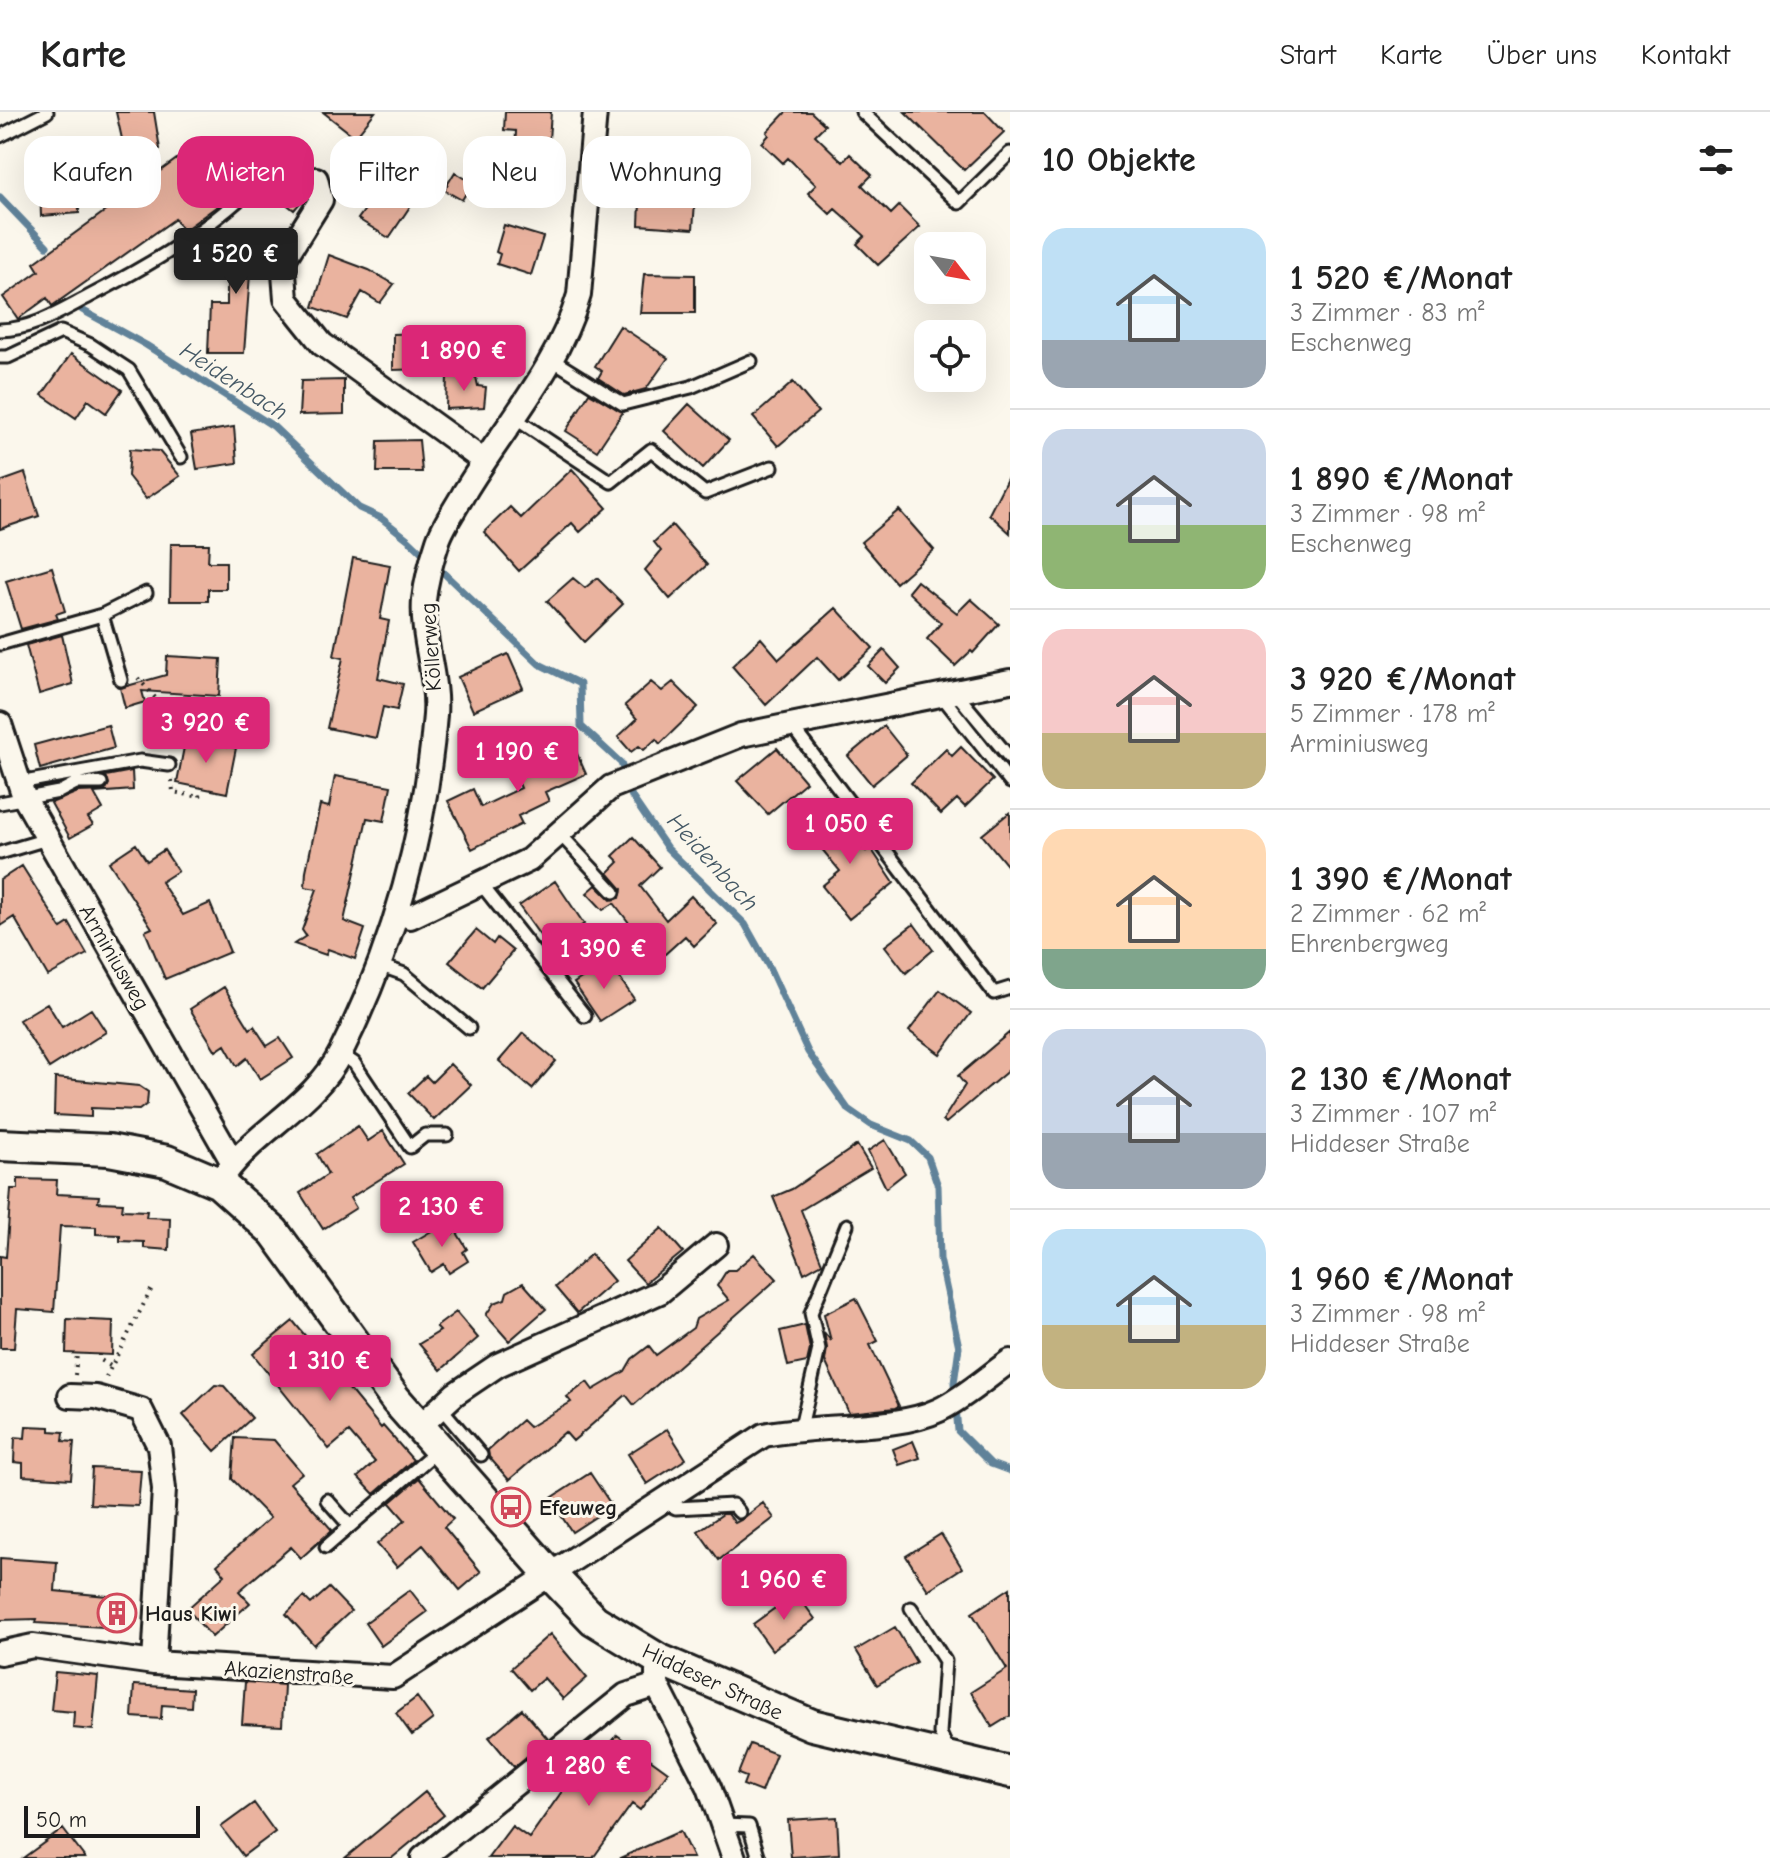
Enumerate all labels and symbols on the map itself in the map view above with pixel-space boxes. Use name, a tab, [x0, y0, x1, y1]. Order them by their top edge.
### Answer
pin: 1 520 €	[162, 228, 310, 296]
north arrow	[914, 232, 986, 304]
pin: 1 890 €	[390, 325, 538, 393]
water label: Heidenbach	[175, 336, 293, 426]
street label: Köllerweg	[415, 602, 447, 692]
pin: 3 920 €	[132, 697, 280, 765]
pin: 1 190 €	[444, 726, 592, 794]
pin: 1 050 €	[776, 798, 924, 866]
water label: Heidenbach	[662, 807, 764, 917]
street label: Arminiusweg	[73, 900, 155, 1015]
pin: 1 390 €	[530, 923, 678, 991]
pin: 2 130 €	[368, 1181, 516, 1249]
pin: 1 310 €	[256, 1335, 404, 1403]
bus stop icon: Efeuweg	[490, 1486, 532, 1528]
place label: Efeuweg	[539, 1495, 617, 1521]
pin: 1 960 €	[710, 1554, 858, 1622]
building icon: Haus Kiwi	[96, 1592, 138, 1634]
place label: Haus Kiwi	[145, 1601, 237, 1627]
street label: Hiddeser Straße	[638, 1638, 787, 1726]
street label: Akazienstraße	[223, 1656, 355, 1690]
pin: 1 280 €	[515, 1740, 663, 1808]
scale bar	[24, 1802, 200, 1838]

